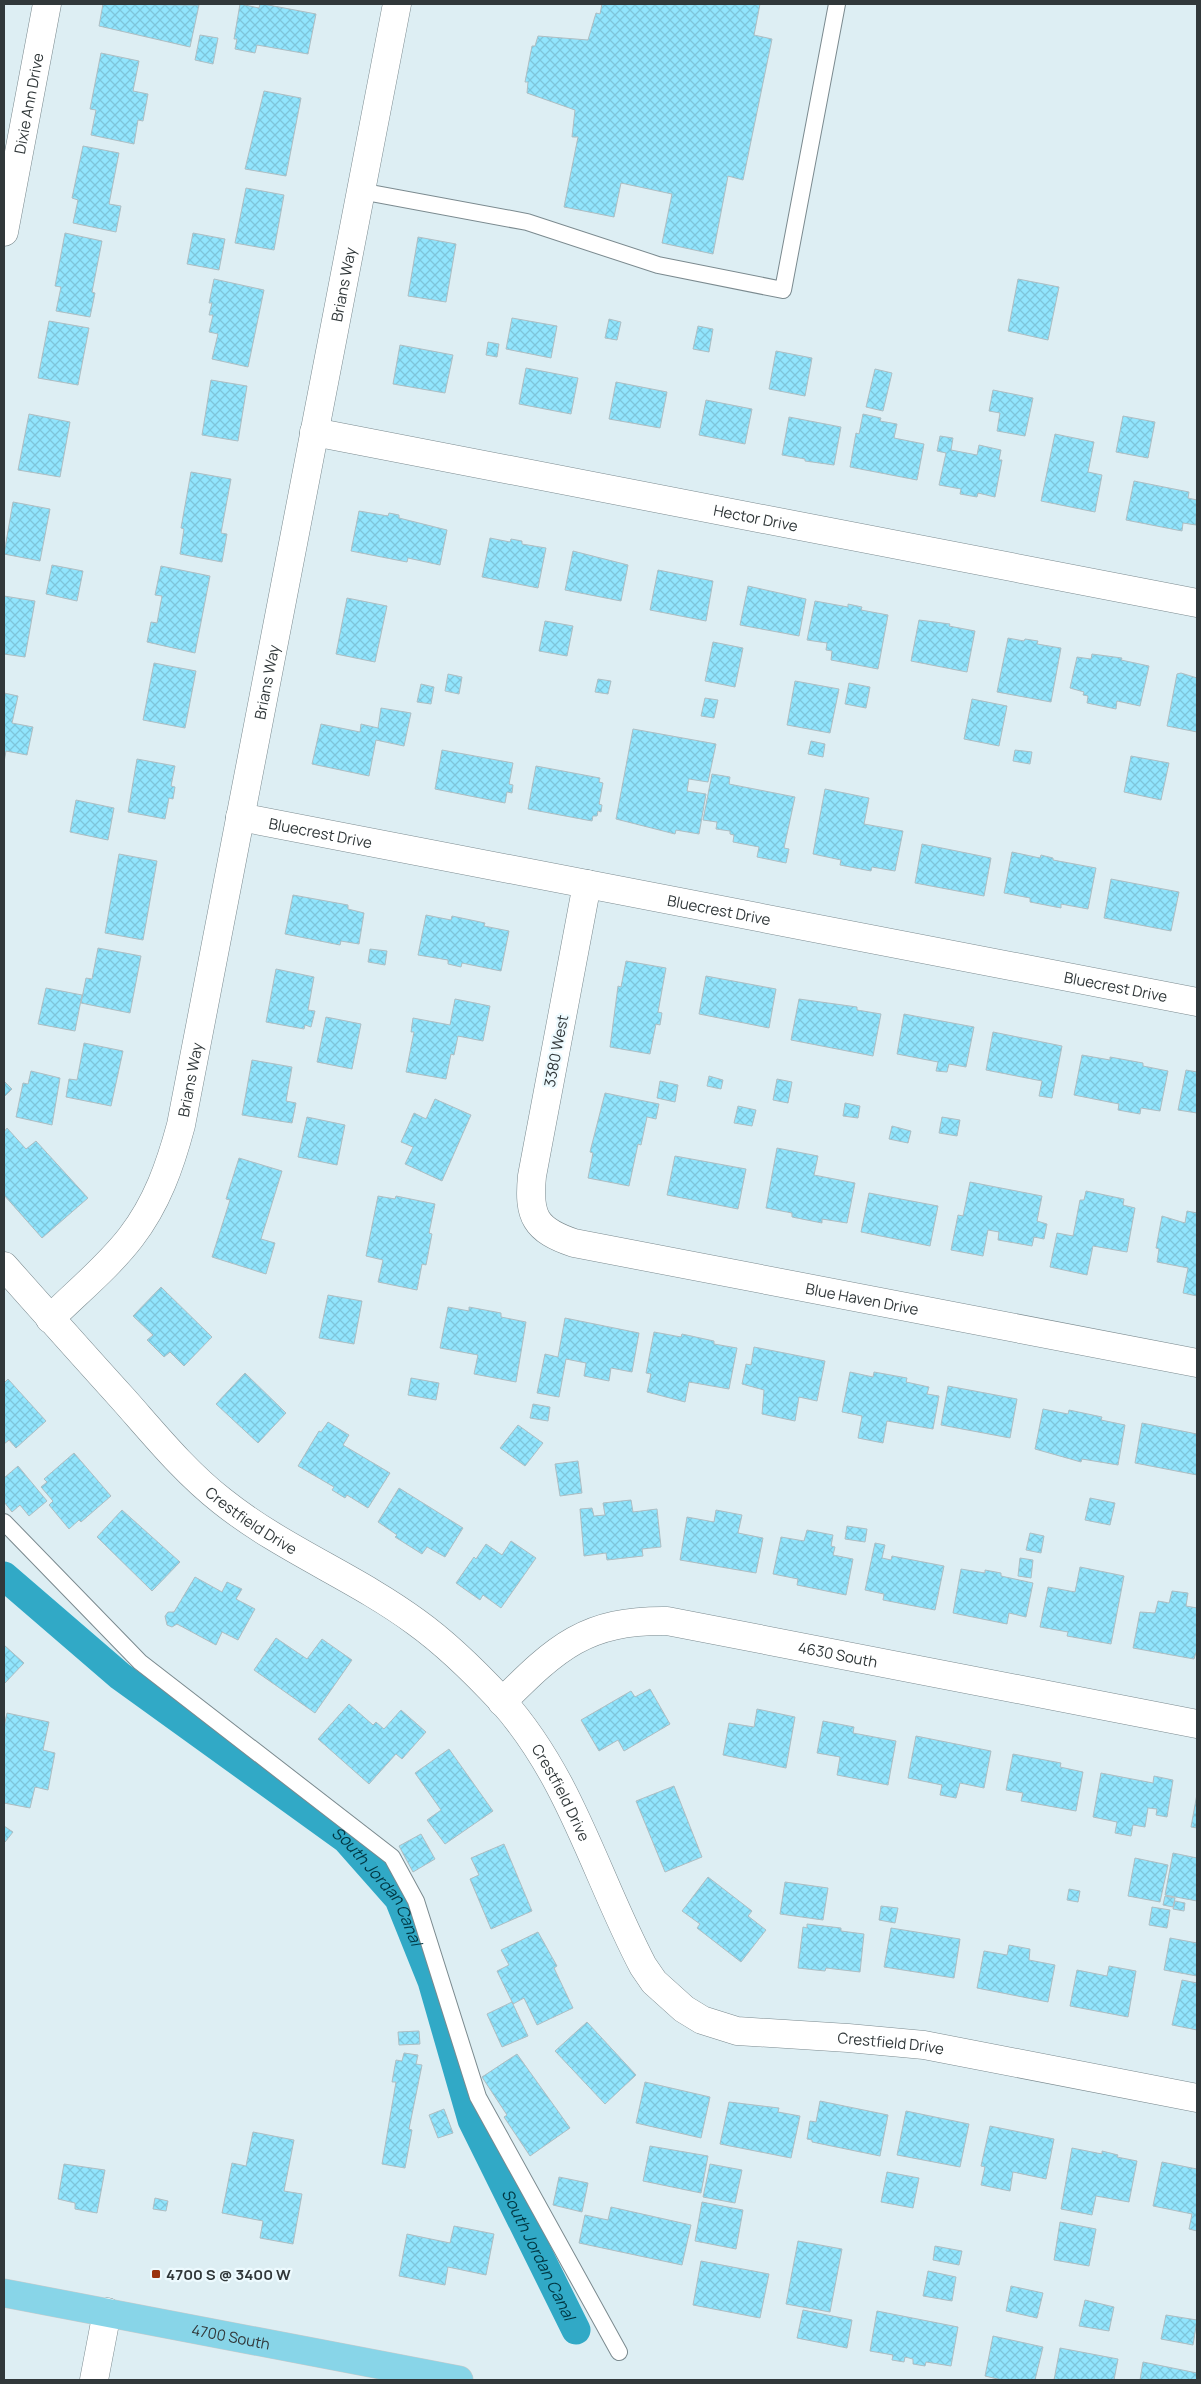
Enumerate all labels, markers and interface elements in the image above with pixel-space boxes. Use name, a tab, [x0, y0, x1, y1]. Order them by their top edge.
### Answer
street label: Dixie Ann Drive	[8, 51, 48, 155]
street label: Brians Way	[326, 245, 360, 323]
street label: Hector Drive	[712, 499, 800, 536]
street label: Brians Way	[249, 643, 284, 721]
street label: Bluecrest Drive	[267, 812, 374, 853]
street label: Bluecrest Drive	[666, 889, 773, 930]
street label: Bluecrest Drive	[1062, 966, 1169, 1007]
street label: 3380 West	[539, 1013, 573, 1089]
street label: Brians Way	[172, 1041, 207, 1119]
street label: Blue Haven Drive	[804, 1277, 921, 1320]
street label: Crestfield Drive	[201, 1481, 301, 1559]
street label: 4630 South	[796, 1636, 880, 1672]
street label: Crestfield Drive	[527, 1740, 595, 1844]
water label: South Jordan Canal	[328, 1821, 428, 1951]
street label: Crestfield Drive	[837, 2027, 946, 2059]
water label: South Jordan Canal	[497, 2185, 581, 2326]
place label: 4700 S @ 3400 W	[166, 2264, 291, 2285]
marker: 4700 S @ 3400 W	[150, 2268, 162, 2280]
street label: 4700 South	[190, 2319, 272, 2354]

